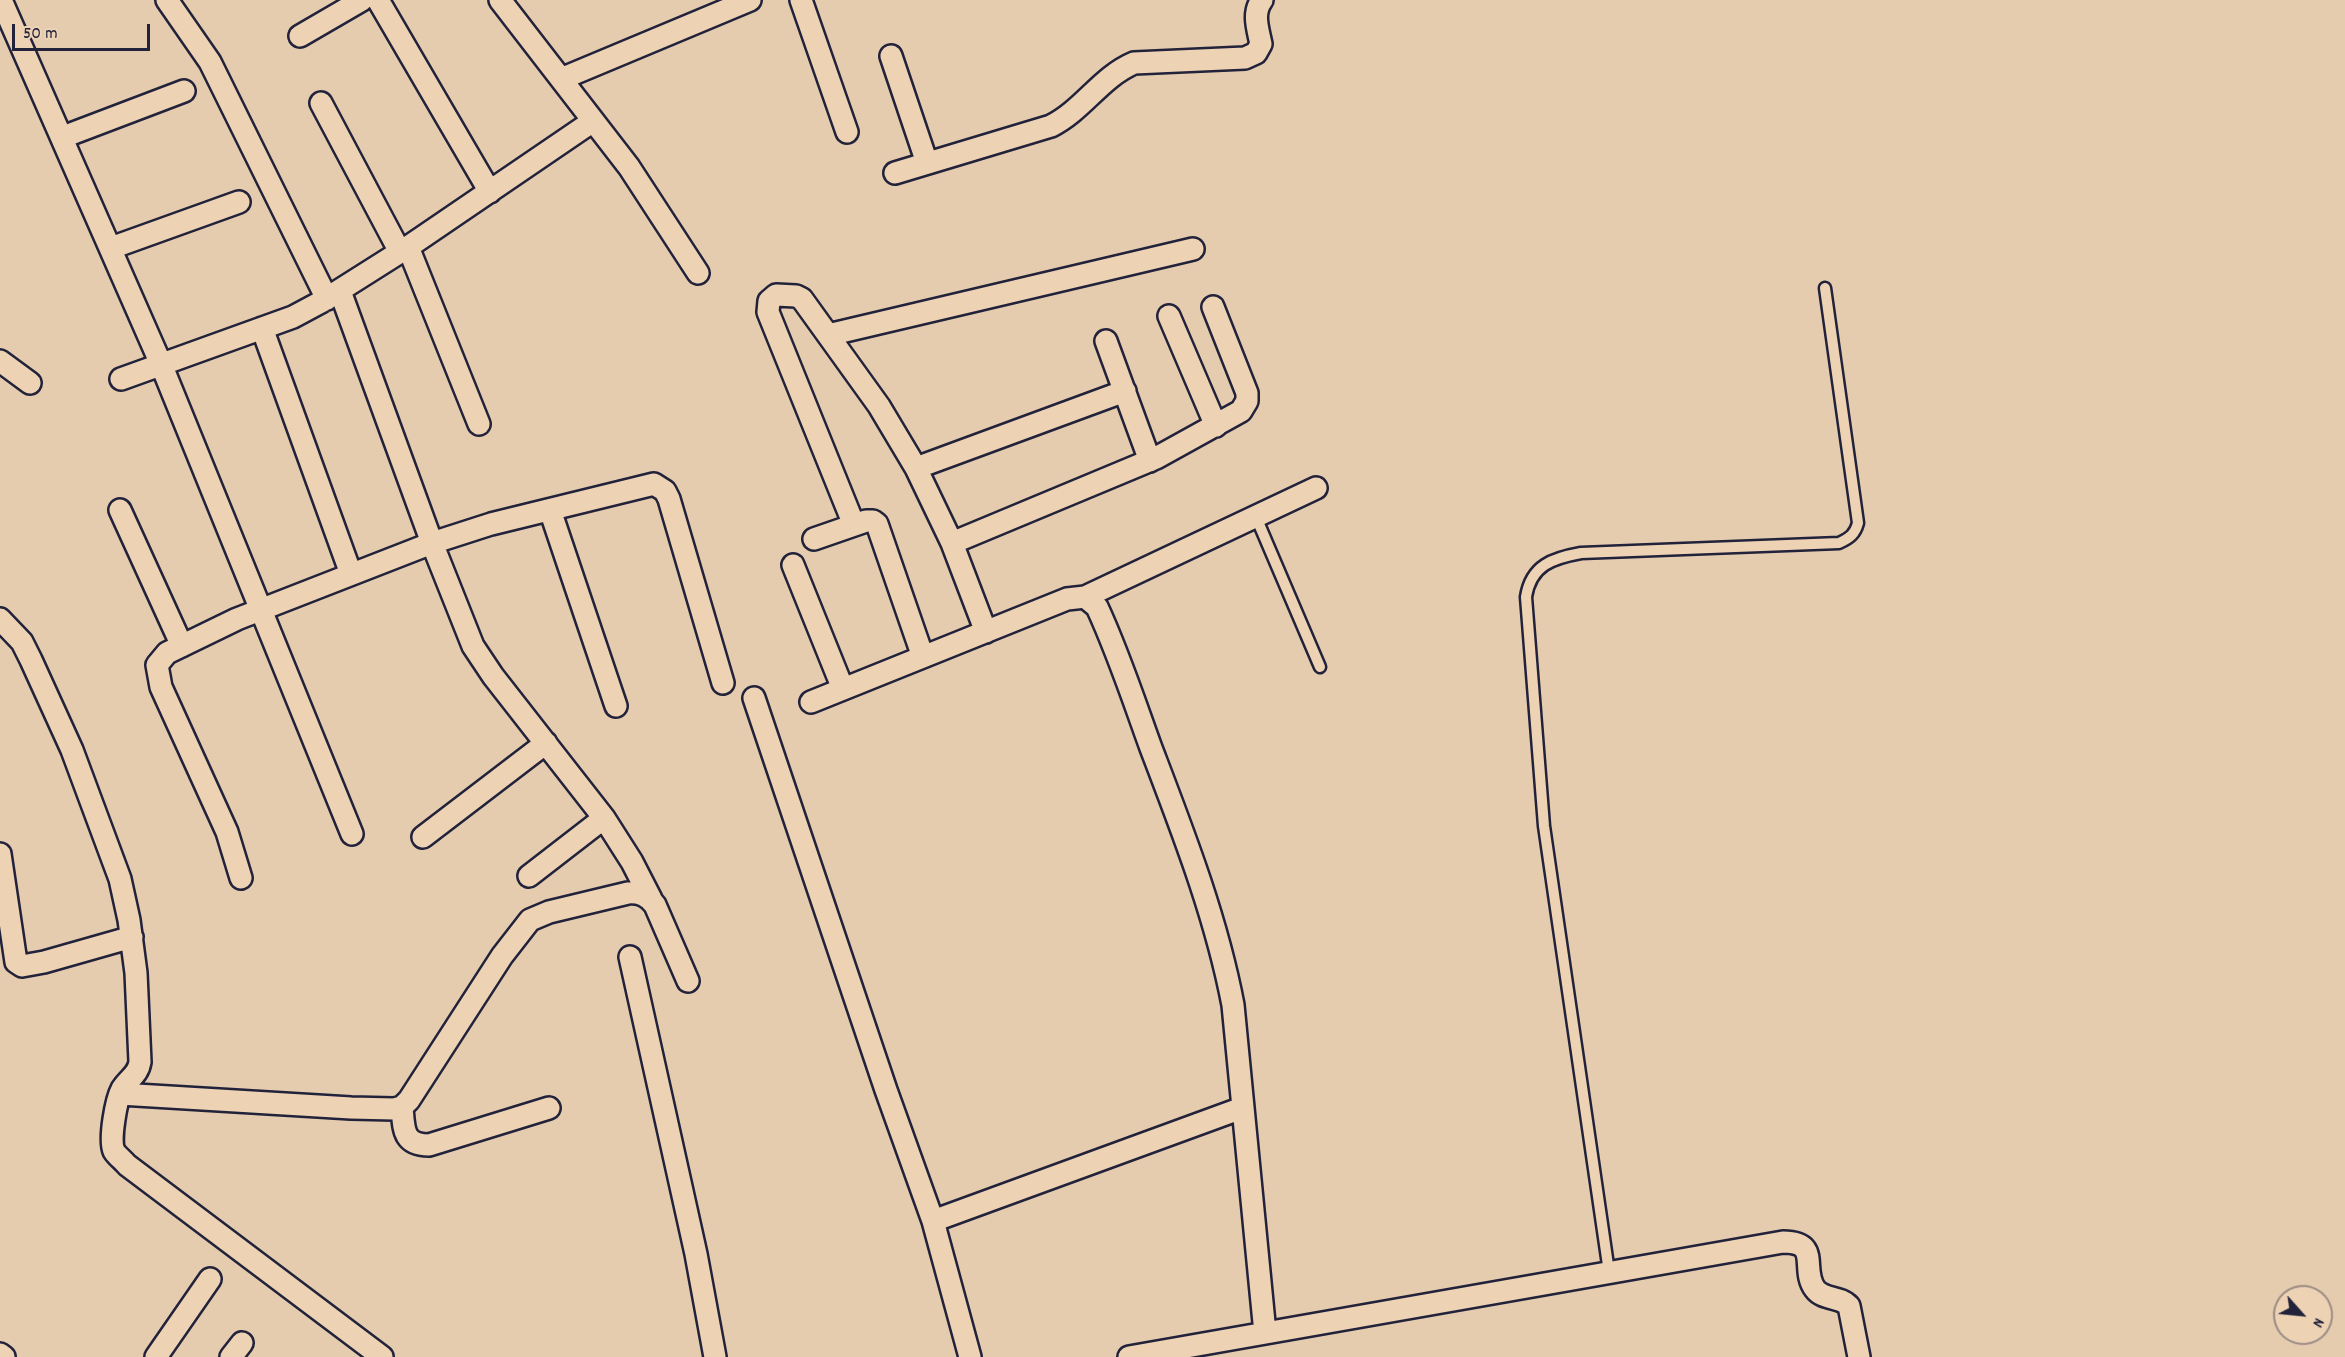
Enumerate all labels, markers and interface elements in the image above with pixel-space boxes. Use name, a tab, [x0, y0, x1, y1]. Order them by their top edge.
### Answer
scale bar	[15, 12, 153, 50]
text: 50 m	[23, 22, 58, 47]
north arrow	[2273, 1285, 2333, 1345]
text: N	[2306, 1314, 2330, 1331]

